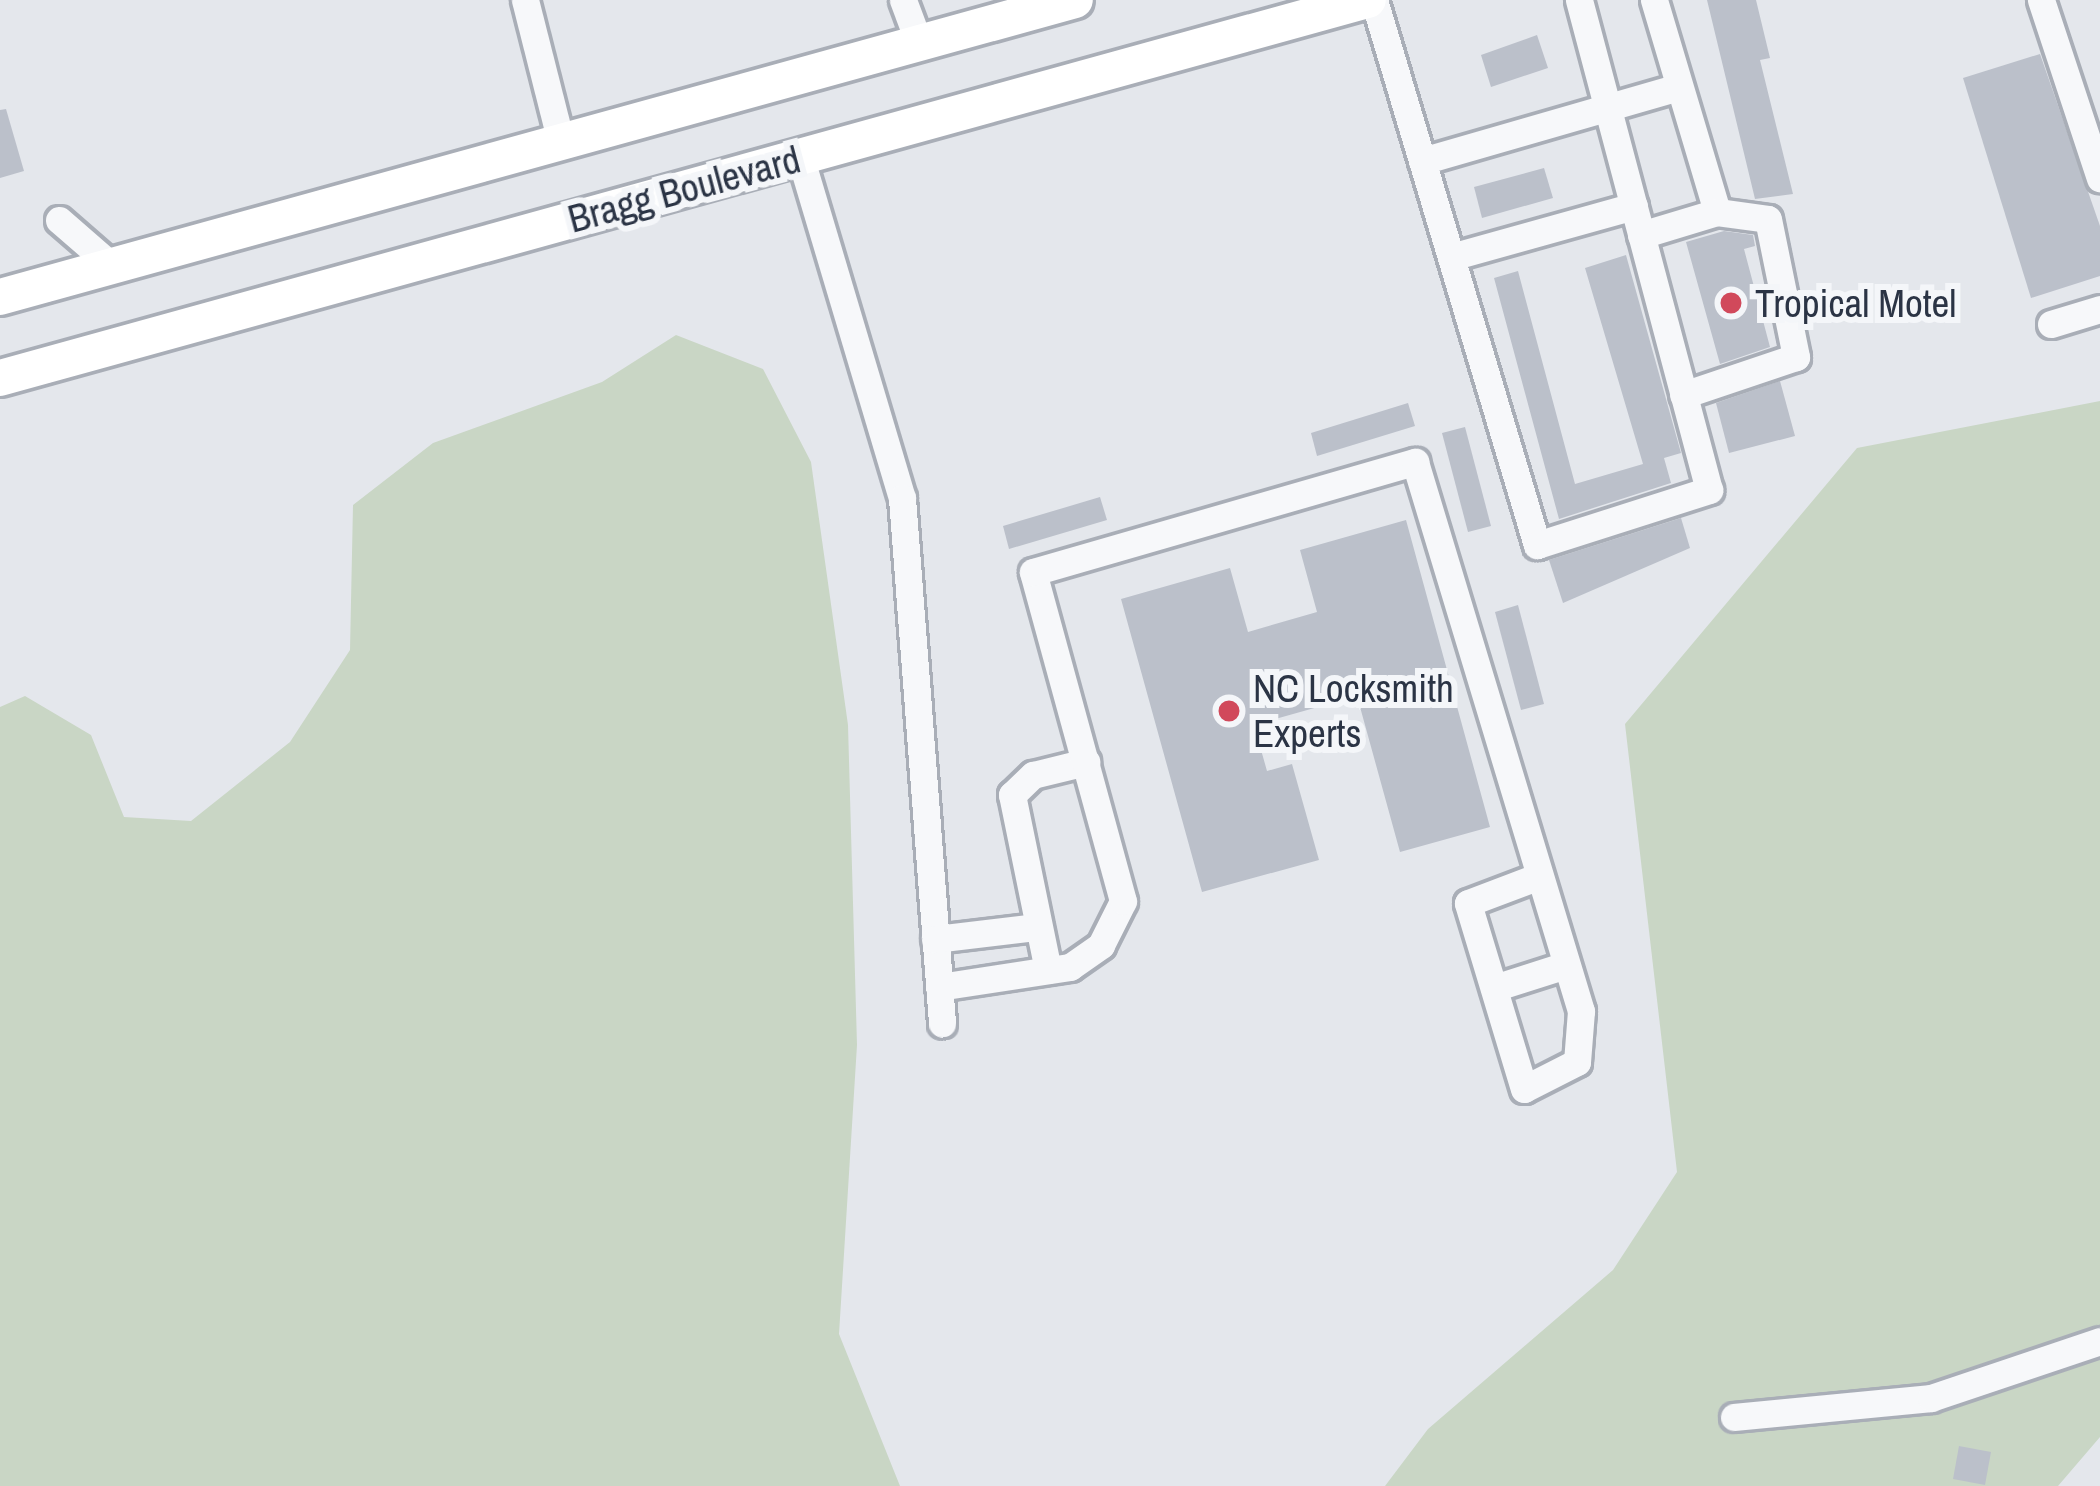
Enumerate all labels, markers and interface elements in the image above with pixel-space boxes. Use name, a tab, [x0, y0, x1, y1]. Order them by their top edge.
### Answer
street label: Bragg Boulevard	[563, 136, 805, 242]
place label: Tropical Motel	[1755, 280, 1956, 326]
marker: Tropical Motel	[1718, 290, 1744, 316]
place label: NC Locksmith Experts	[1253, 666, 1454, 757]
marker: NC Locksmith Experts	[1216, 698, 1242, 724]

